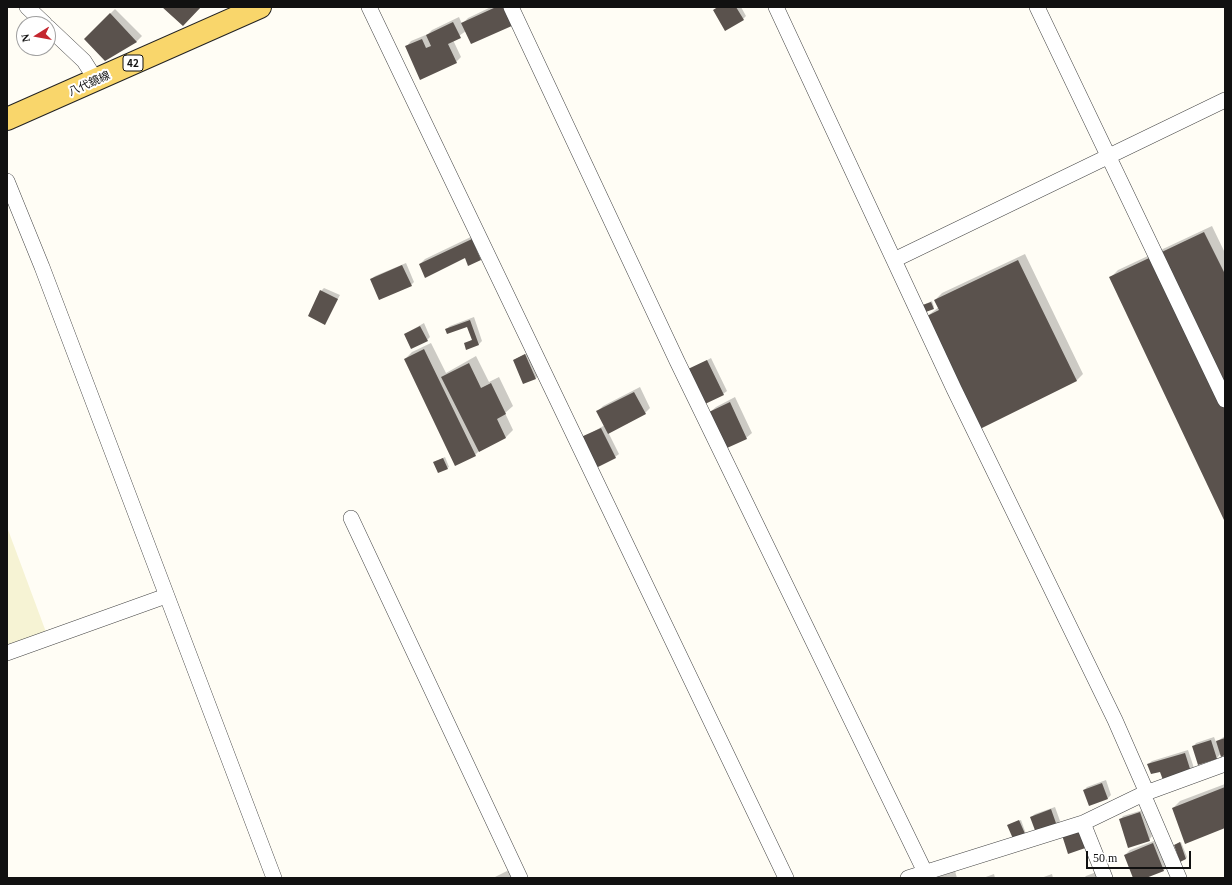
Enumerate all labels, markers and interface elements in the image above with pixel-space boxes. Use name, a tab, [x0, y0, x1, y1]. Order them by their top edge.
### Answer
north arrow	[16, 16, 56, 56]
text: N	[19, 33, 32, 43]
road number: 42	[123, 55, 143, 71]
street label: 八代鏡線	[66, 68, 112, 98]
scale bar	[1088, 843, 1193, 869]
text: 50 m	[1093, 851, 1117, 865]

